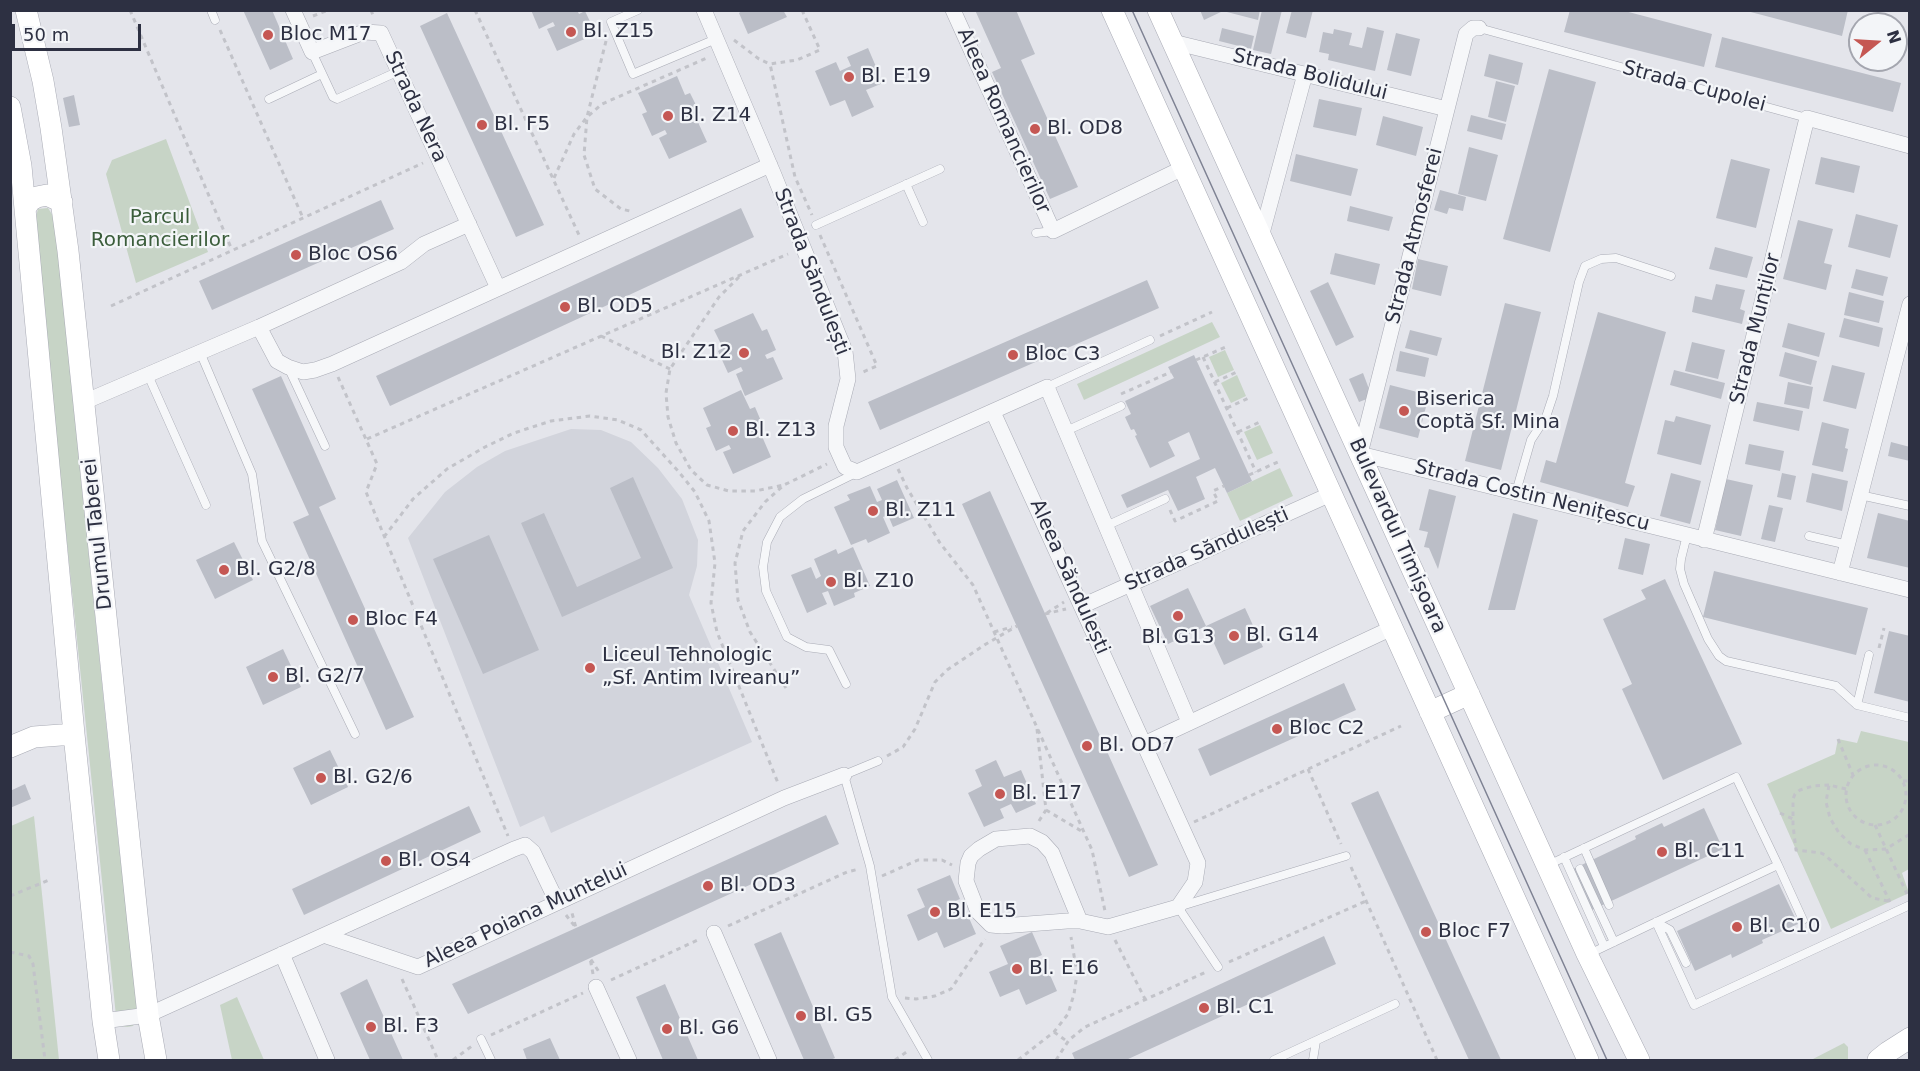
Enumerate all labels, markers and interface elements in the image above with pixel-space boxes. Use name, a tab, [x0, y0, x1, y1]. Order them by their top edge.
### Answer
scale bar	[15, 12, 144, 50]
north arrow	[1848, 12, 1908, 72]
place label: Bl. Z15	[583, 20, 654, 44]
place label: Bloc M17	[280, 23, 372, 47]
text: 50 m	[23, 24, 69, 45]
street label: Aleea Romancierilor	[951, 24, 1055, 218]
marker: Bl. Z15	[564, 25, 578, 39]
marker: Bloc M17	[261, 28, 275, 42]
text: N	[1883, 28, 1905, 46]
street label: Strada Bolidului	[1230, 44, 1390, 106]
street label: Strada Nera	[379, 48, 451, 166]
street label: Strada Cupolei	[1620, 56, 1768, 118]
place label: Bl. E19	[861, 65, 931, 89]
marker: Bl. E19	[842, 70, 856, 84]
place label: Bl. Z14	[680, 104, 751, 128]
marker: Bl. Z14	[661, 109, 675, 123]
place label: Bl. F5	[494, 113, 550, 137]
place label: Bl. OD8	[1047, 117, 1123, 141]
marker: Bl. F5	[475, 118, 489, 132]
marker: Bl. OD8	[1028, 122, 1042, 136]
street label: Strada Atmosferei	[1382, 145, 1448, 327]
street label: Strada Săndulești	[768, 185, 854, 359]
park label: Parcul Romancierilor	[91, 206, 229, 253]
place label: Bloc OS6	[308, 243, 398, 267]
marker: Bloc OS6	[289, 248, 303, 262]
street label: Strada Munților	[1726, 251, 1786, 407]
place label: Bl. OD5	[577, 295, 653, 319]
marker: Bl. OD5	[558, 300, 572, 314]
place label: Bl. Z12	[661, 341, 732, 365]
place label: Bloc C3	[1025, 343, 1101, 367]
marker: Bl. Z12	[737, 346, 751, 360]
marker: Bloc C3	[1006, 348, 1020, 362]
place label: Biserica Coptă Sf. Mina	[1416, 388, 1560, 435]
marker: Biserica Coptă Sf. Mina	[1397, 404, 1411, 418]
place label: Bl. Z13	[745, 419, 816, 443]
marker: Bl. Z13	[726, 424, 740, 438]
street label: Bulevardul Timișoara	[1343, 435, 1451, 637]
street label: Strada Costin Nenițescu	[1412, 455, 1652, 537]
street label: Drumul Taberei	[78, 457, 118, 611]
street label: Aleea Săndulești	[1024, 496, 1114, 658]
place label: Bl. Z11	[885, 499, 956, 523]
street label: Strada Săndulești	[1121, 503, 1293, 597]
marker: Bl. Z11	[866, 504, 880, 518]
place label: Bl. G2/8	[236, 558, 316, 582]
marker: Bl. G2/8	[217, 563, 231, 577]
place label: Bl. Z10	[843, 570, 914, 594]
marker: Bl. Z10	[824, 575, 838, 589]
place label: Bloc F4	[365, 608, 438, 632]
marker: Bl. G13	[1171, 609, 1185, 623]
marker: Bloc F4	[346, 613, 360, 627]
place label: Bl. G14	[1246, 624, 1319, 648]
place label: Bl. G13	[1142, 626, 1214, 650]
marker: Bl. G14	[1227, 629, 1241, 643]
place label: Liceul Tehnologic „Sf. Antim Ivireanu”	[602, 644, 800, 691]
marker: Liceul Tehnologic „Sf. Antim Ivireanu”	[583, 661, 597, 675]
place label: Bl. G2/7	[285, 665, 365, 689]
marker: Bl. G2/7	[266, 670, 280, 684]
place label: Bloc C2	[1289, 717, 1365, 741]
marker: Bloc C2	[1270, 722, 1284, 736]
place label: Bl. OD7	[1099, 734, 1175, 758]
marker: Bl. OD7	[1080, 739, 1094, 753]
place label: Bl. G2/6	[333, 766, 413, 790]
marker: Bl. G2/6	[314, 771, 328, 785]
place label: Bl. E17	[1012, 782, 1082, 806]
marker: Bl. E17	[993, 787, 1007, 801]
place label: Bl. C11	[1674, 840, 1745, 864]
marker: Bl. C11	[1655, 845, 1669, 859]
place label: Bl. OS4	[398, 849, 471, 873]
marker: Bl. OS4	[379, 854, 393, 868]
street label: Aleea Poiana Muntelui	[420, 858, 632, 974]
place label: Bl. OD3	[720, 874, 796, 898]
marker: Bl. OD3	[701, 879, 715, 893]
place label: Bl. E15	[947, 900, 1017, 924]
marker: Bl. E15	[928, 905, 942, 919]
place label: Bl. C10	[1749, 915, 1820, 939]
place label: Bloc F7	[1438, 920, 1511, 944]
marker: Bl. C10	[1730, 920, 1744, 934]
marker: Bloc F7	[1419, 925, 1433, 939]
place label: Bl. E16	[1029, 957, 1099, 981]
marker: Bl. E16	[1010, 962, 1024, 976]
place label: Bl. C1	[1216, 996, 1275, 1020]
marker: Bl. C1	[1197, 1001, 1211, 1015]
place label: Bl. G5	[813, 1004, 873, 1028]
marker: Bl. G5	[794, 1009, 808, 1023]
place label: Bl. F3	[383, 1015, 439, 1039]
place label: Bl. G6	[679, 1017, 739, 1041]
marker: Bl. F3	[364, 1020, 378, 1034]
marker: Bl. G6	[660, 1022, 674, 1036]

